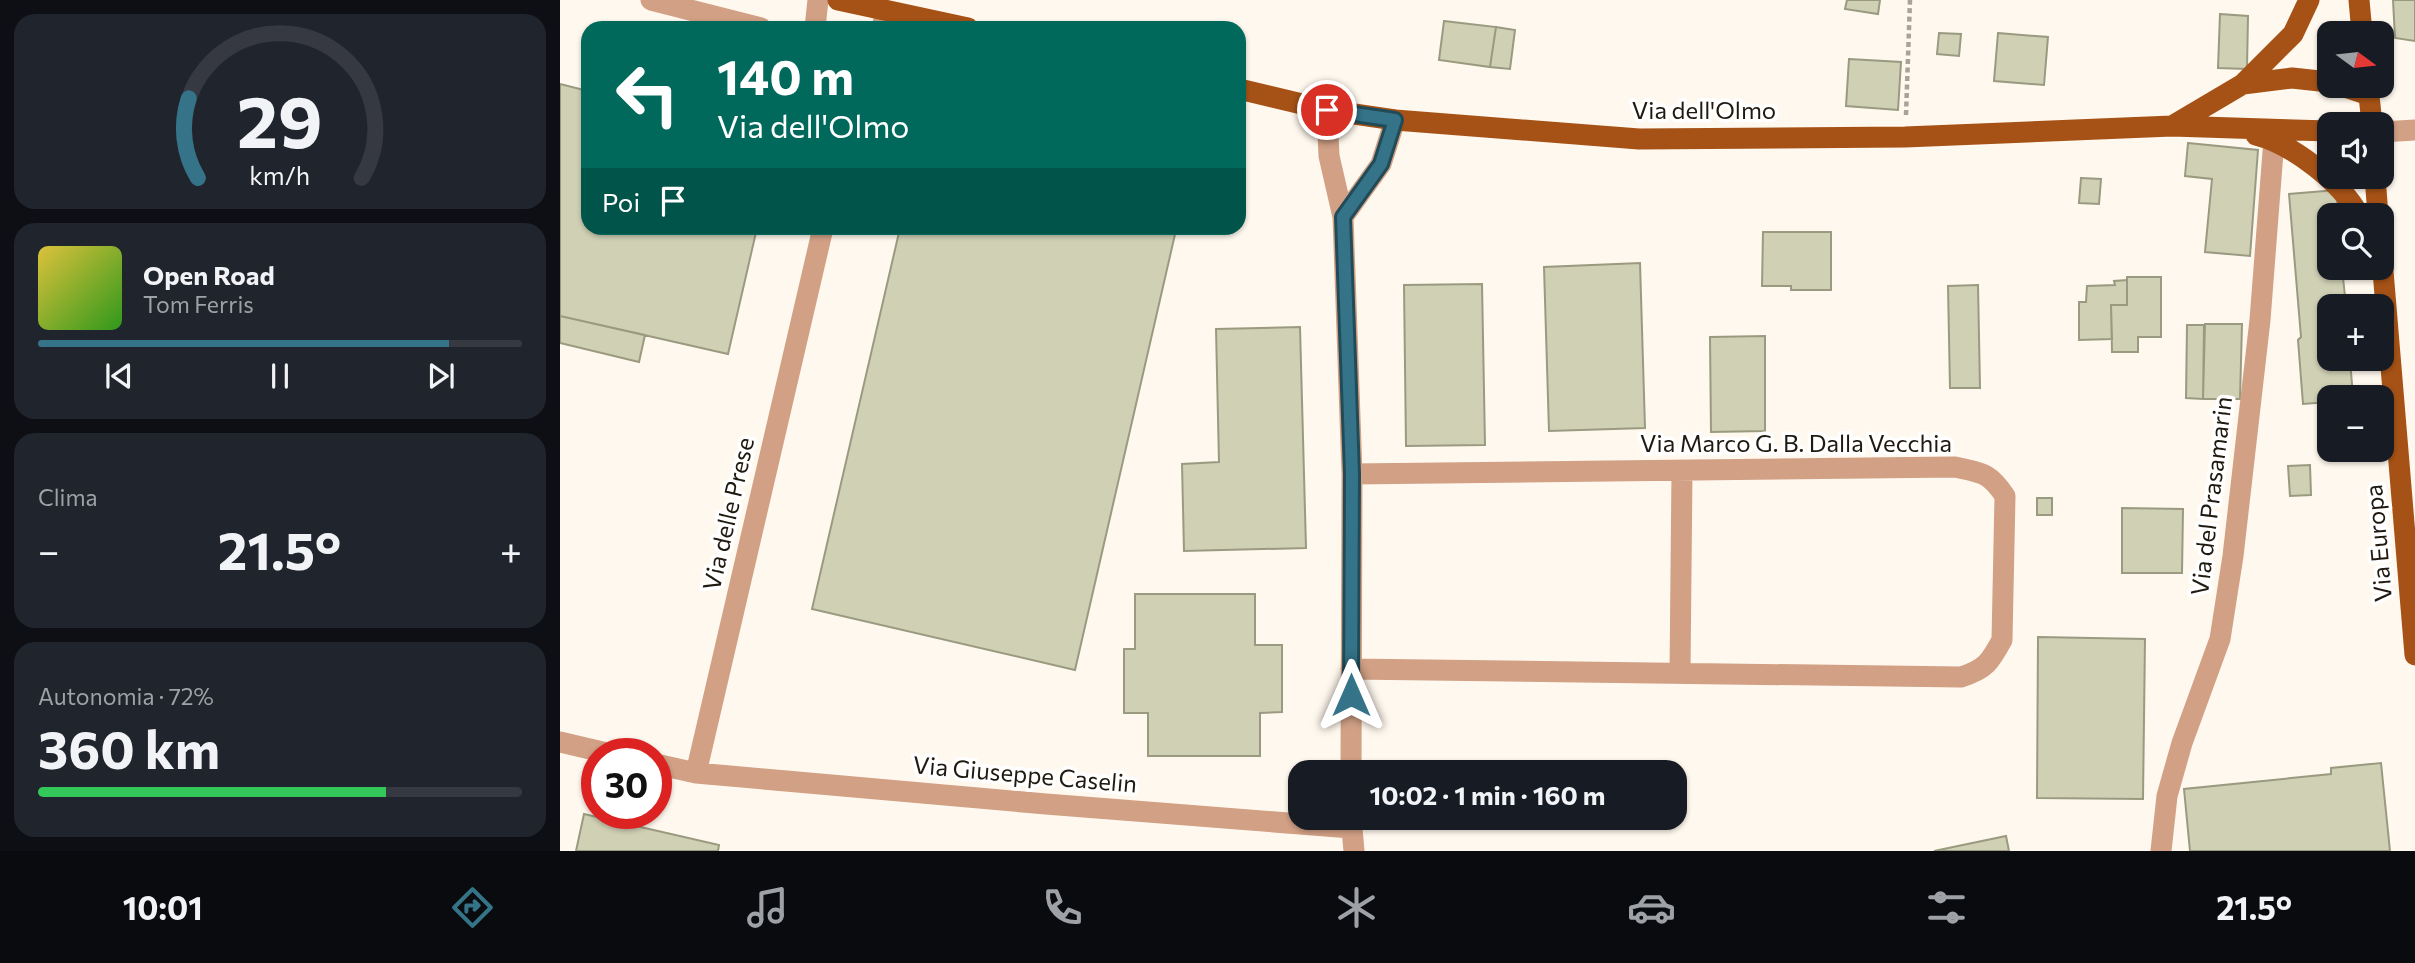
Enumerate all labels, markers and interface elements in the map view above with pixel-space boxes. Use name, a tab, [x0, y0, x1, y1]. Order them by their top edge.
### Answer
north arrow	[2317, 21, 2394, 98]
map controls	[2317, 21, 2394, 462]
text: 140 m	[717, 45, 854, 105]
icon: left	[602, 49, 693, 140]
text: 29	[237, 74, 323, 163]
pin	[1297, 80, 1357, 140]
icon: arrive	[1308, 91, 1346, 129]
street label: Via dell'Olmo	[1632, 95, 1776, 124]
text: Via dell'Olmo	[717, 105, 909, 145]
button: sound	[2317, 112, 2394, 189]
text: km/h	[250, 159, 310, 189]
icon: arrive	[654, 182, 692, 220]
text: Poi	[602, 186, 640, 217]
button: search	[2317, 203, 2394, 280]
text: Open Road	[143, 259, 275, 290]
text: Tom Ferris	[143, 290, 254, 318]
button: +	[2317, 294, 2394, 371]
icon: previous	[100, 357, 138, 395]
icon: pause	[261, 357, 299, 395]
icon: next	[422, 357, 460, 395]
button: −	[2317, 385, 2394, 462]
street label: Via del Prasamarin	[2184, 395, 2237, 597]
street label: Via Marco G. B. Dalla Vecchia	[1640, 428, 1952, 457]
street label: Via delle Prese	[696, 434, 759, 593]
text: Clima	[38, 483, 98, 511]
street label: Via Europa	[2358, 483, 2397, 603]
text: 21.5°	[218, 517, 341, 581]
text: −	[38, 526, 60, 573]
text: +	[500, 526, 522, 573]
position arrow	[1314, 658, 1388, 732]
text: Autonomia · 72%	[38, 682, 214, 710]
text: 360 km	[38, 716, 220, 780]
speed limit sign: 30	[581, 738, 672, 829]
street label: Via Giuseppe Caselin	[912, 749, 1138, 798]
text: 10:02 · 1 min · 160 m	[1370, 779, 1605, 810]
icon: directions	[448, 883, 497, 932]
icon: music	[743, 883, 792, 932]
icon: phone	[1038, 883, 1087, 932]
icon: climate	[1332, 883, 1381, 932]
icon: car	[1627, 883, 1676, 932]
icon: filters	[1922, 883, 1971, 932]
text: 10:01	[123, 887, 203, 927]
text: 21.5°	[2216, 887, 2292, 927]

